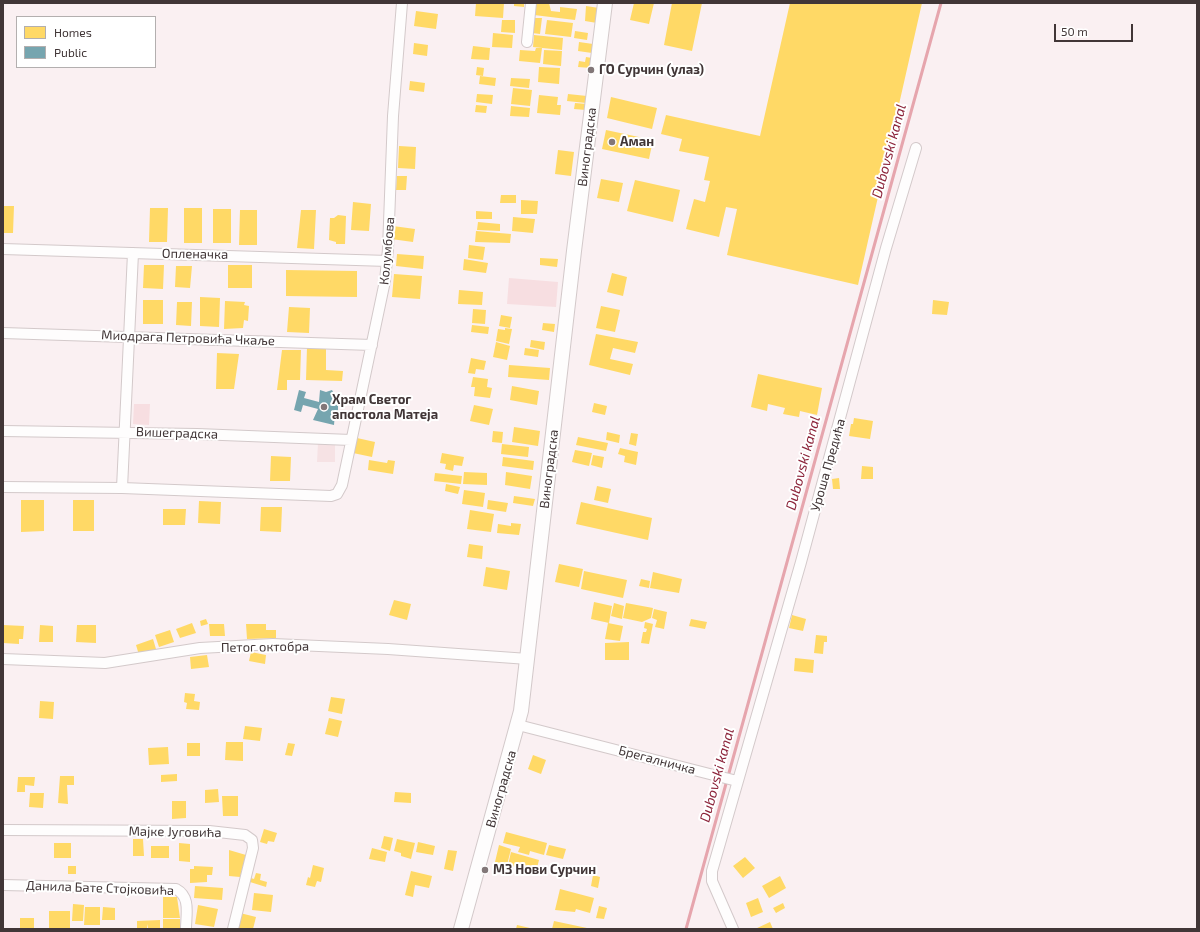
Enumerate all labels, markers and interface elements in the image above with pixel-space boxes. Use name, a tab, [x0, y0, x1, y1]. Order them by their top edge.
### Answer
legend	[16, 16, 156, 68]
scale bar	[1056, 16, 1135, 42]
text: 50 m	[1061, 24, 1088, 38]
text: Homes	[54, 25, 92, 39]
text: Public	[54, 45, 87, 59]
place label: ГО Сурчин (улаз)	[599, 62, 704, 78]
marker: ГО Сурчин (улаз)	[586, 65, 596, 75]
water label: Dubovski kanal	[868, 102, 910, 200]
street label: Виноградска	[574, 107, 600, 187]
place label: Аман	[620, 134, 654, 150]
marker: Аман	[607, 137, 617, 147]
street label: Колумбова	[376, 216, 398, 286]
street label: Опленачка	[162, 246, 228, 262]
street label: Миодрага Петровића Чкаље	[101, 327, 275, 349]
place label: Храм Светог апостола Матеја	[332, 392, 438, 423]
marker: Храм Светог апостола Матеја	[319, 402, 329, 412]
water label: Dubovski kanal	[782, 414, 824, 512]
street label: Уроша Предића	[807, 417, 849, 513]
street label: Вишеградска	[136, 424, 218, 442]
street label: Виноградска	[536, 429, 562, 509]
street label: Петог октобра	[221, 638, 309, 656]
water label: Dubovski kanal	[696, 726, 738, 824]
street label: Брегалничка	[617, 742, 697, 778]
street label: Виноградска	[483, 749, 519, 829]
street label: Мајке Југовића	[128, 823, 222, 841]
place label: МЗ Нови Сурчин	[493, 862, 596, 878]
marker: МЗ Нови Сурчин	[480, 865, 490, 875]
street label: Данила Бате Стојковића	[26, 878, 174, 898]

